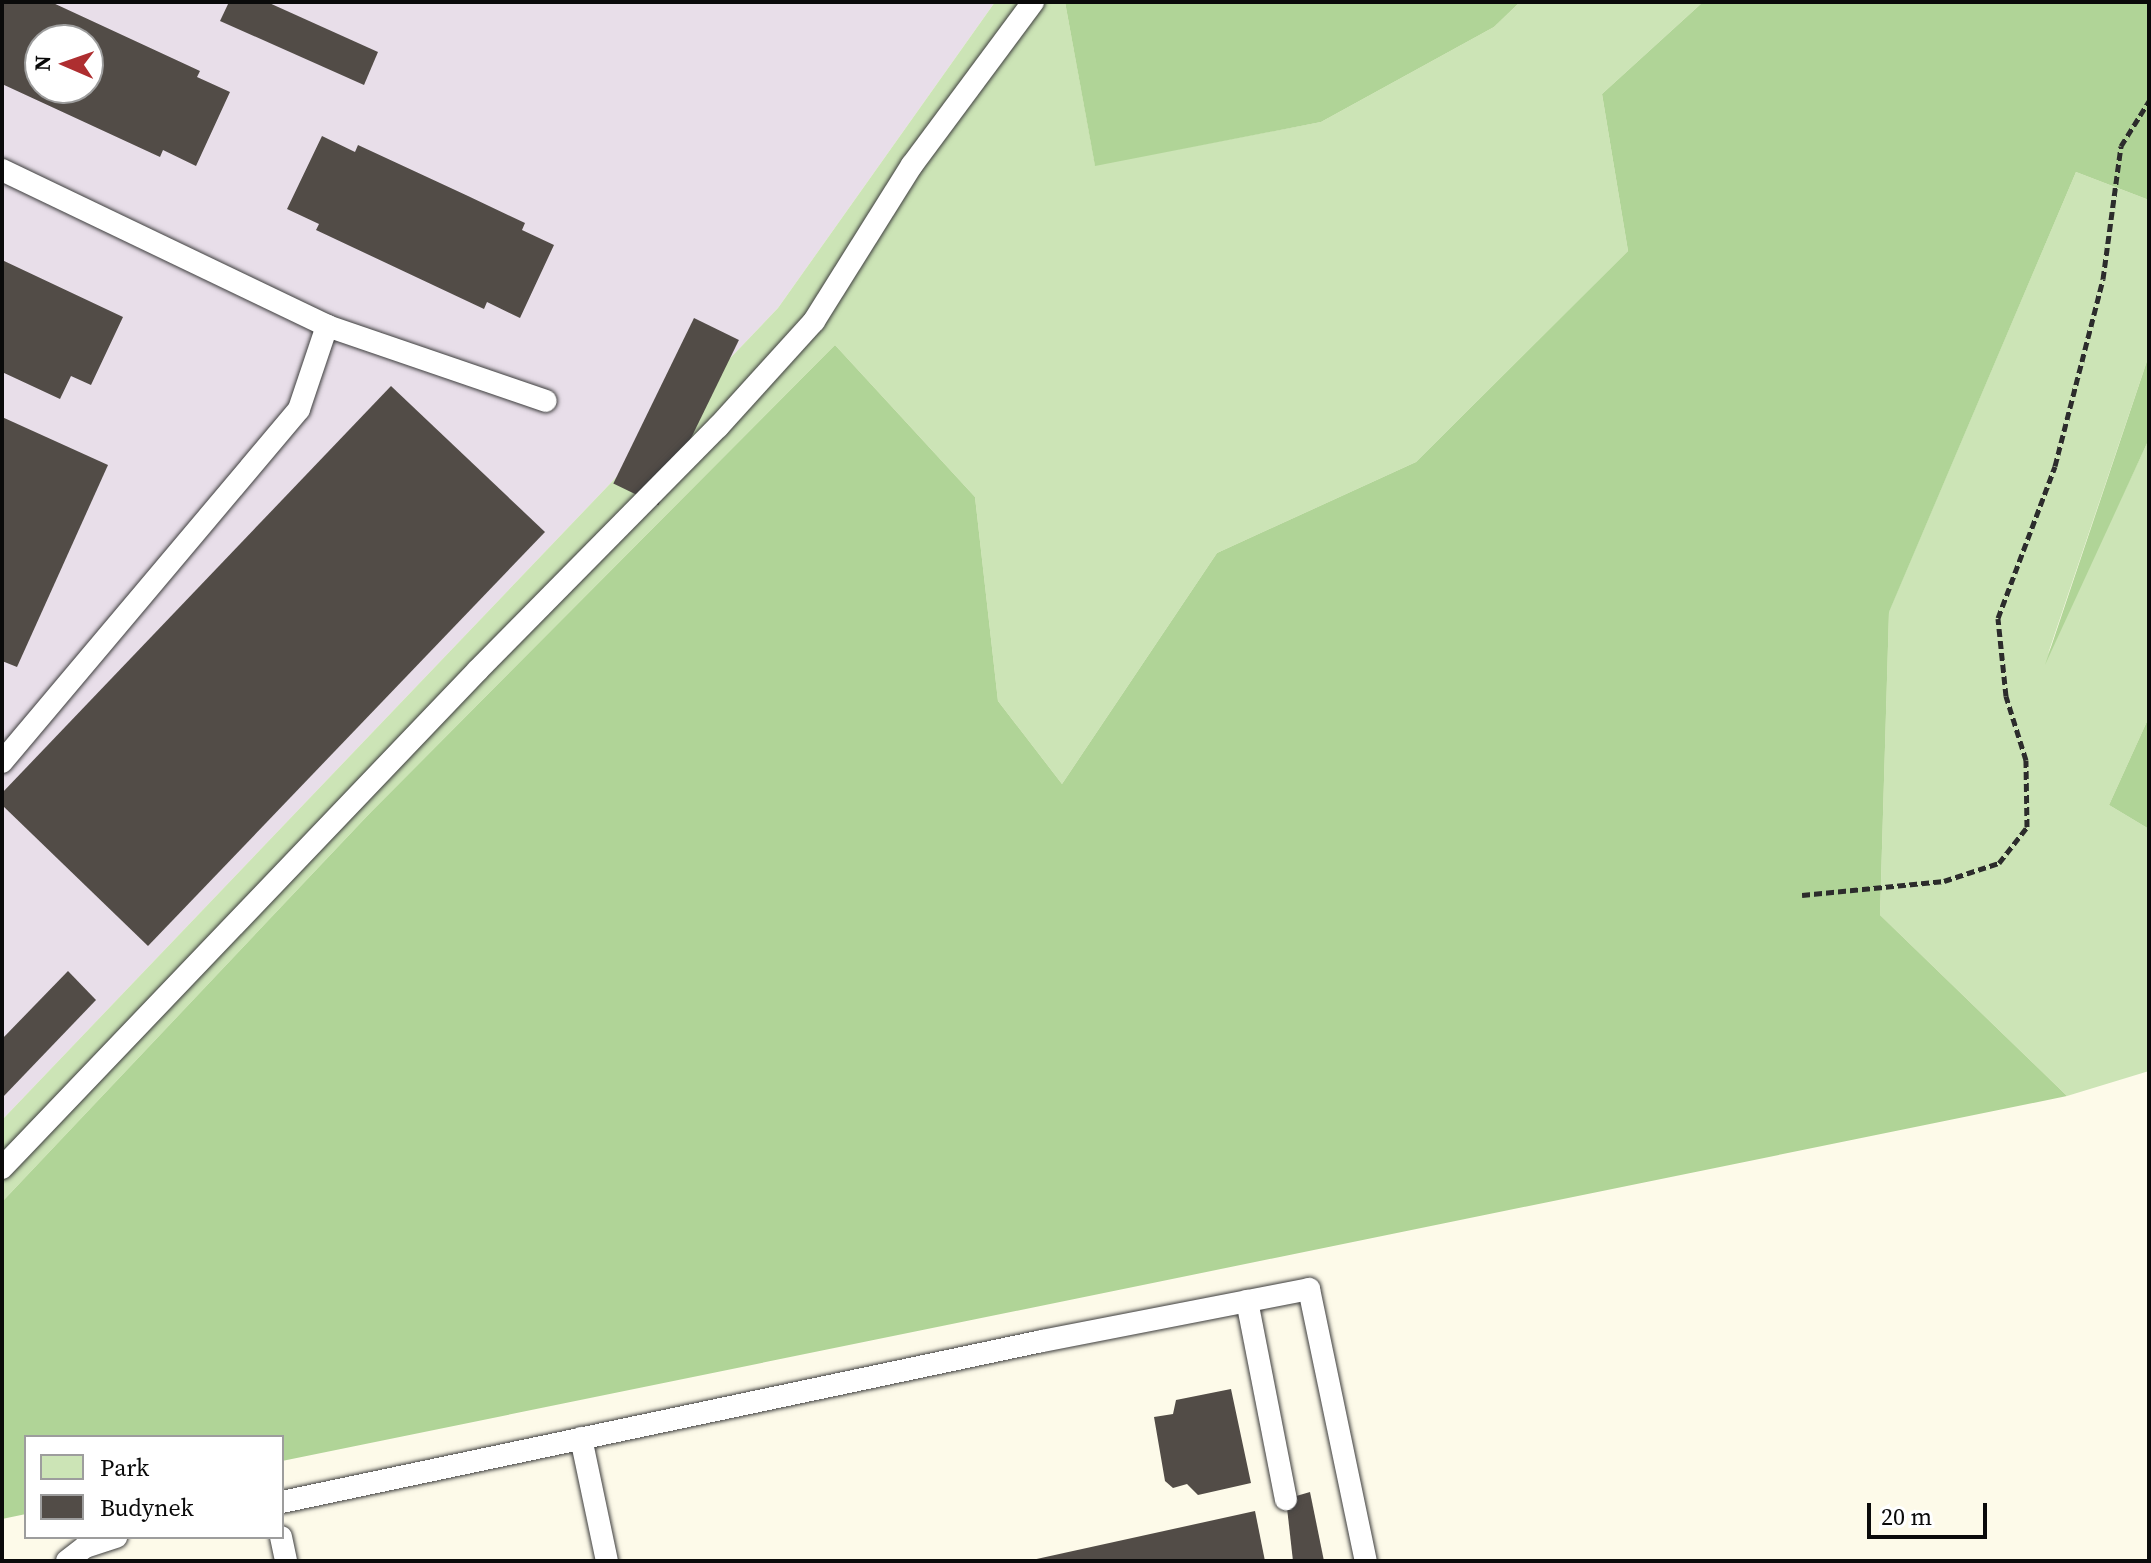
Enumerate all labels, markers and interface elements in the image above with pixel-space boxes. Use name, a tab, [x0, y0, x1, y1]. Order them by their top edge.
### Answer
north arrow	[24, 24, 104, 104]
text: N	[27, 55, 57, 72]
legend	[24, 1435, 284, 1539]
text: Park	[100, 1451, 149, 1484]
scale bar	[1871, 1487, 1991, 1537]
text: Budynek	[100, 1491, 194, 1524]
text: 20 m	[1881, 1500, 1932, 1533]

